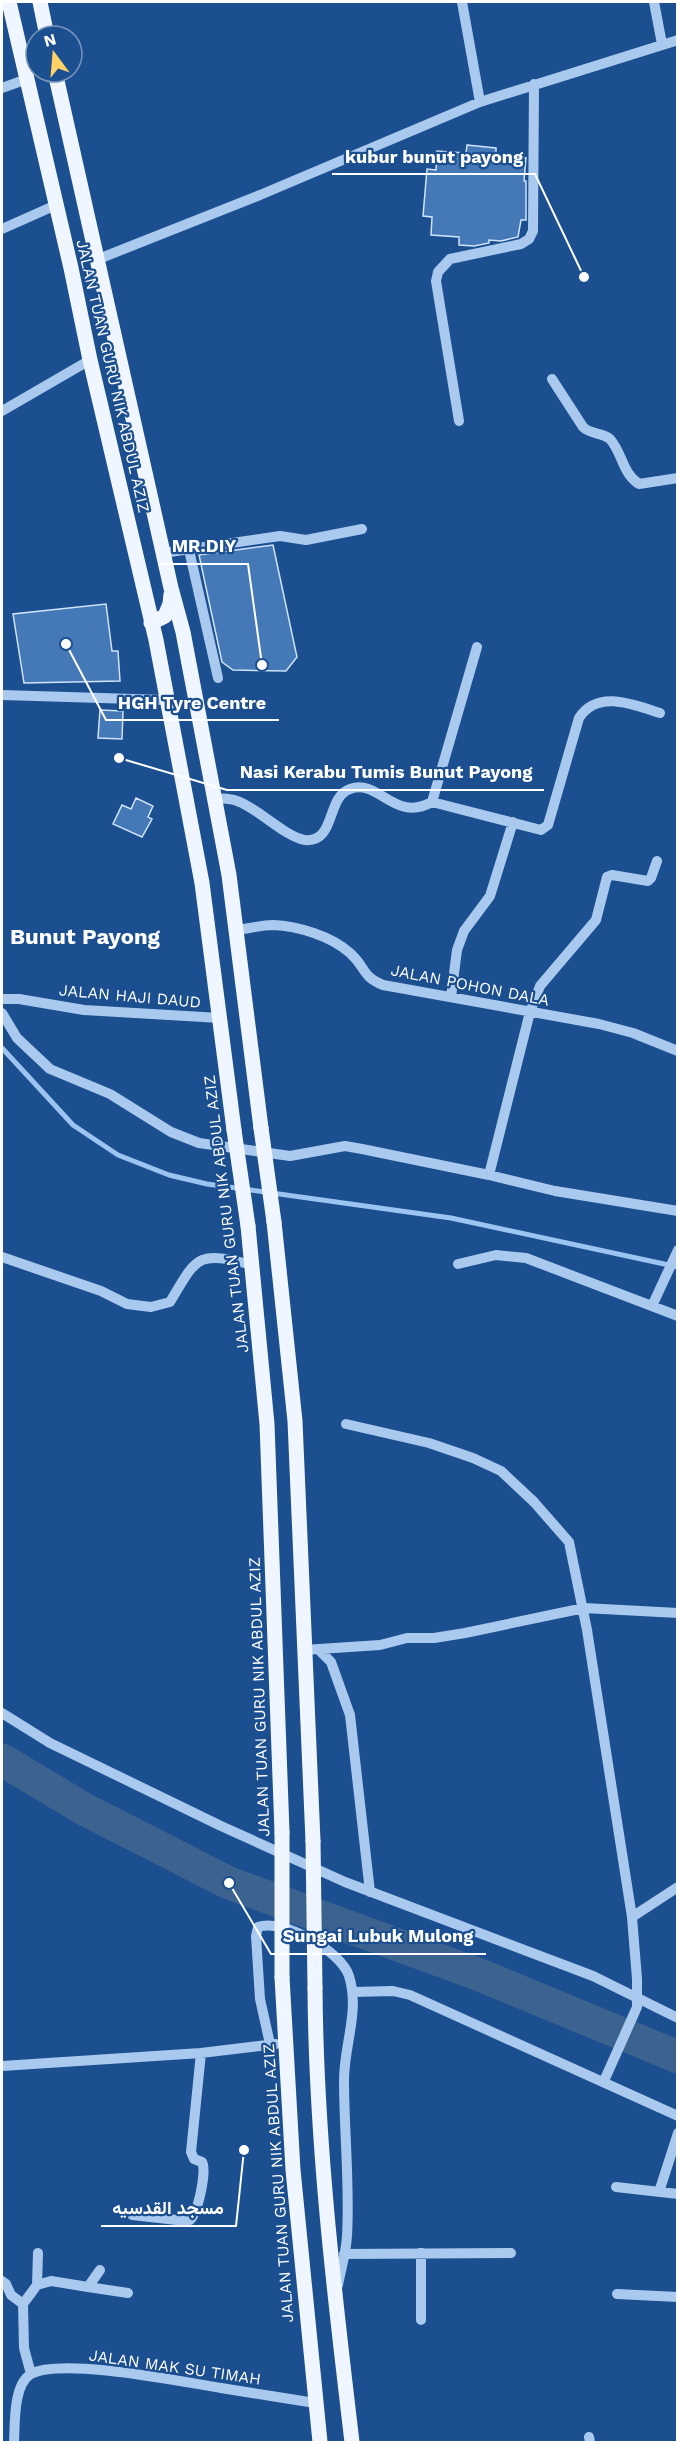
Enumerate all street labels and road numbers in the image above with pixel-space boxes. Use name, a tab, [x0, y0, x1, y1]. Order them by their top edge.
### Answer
street label: JALAN TUAN GURU NIK ABDUL AZIZ	[72, 238, 154, 514]
street label: JALAN POHON DALA	[389, 960, 551, 1010]
street label: JALAN HAJI DAUD	[58, 980, 202, 1012]
street label: JALAN TUAN GURU NIK ABDUL AZIZ	[200, 1074, 252, 1354]
street label: JALAN TUAN GURU NIK ABDUL AZIZ	[245, 1557, 273, 1837]
street label: JALAN TUAN GURU NIK ABDUL AZIZ	[259, 2043, 297, 2323]
street label: JALAN MAK SU TIMAH	[88, 2346, 262, 2388]

